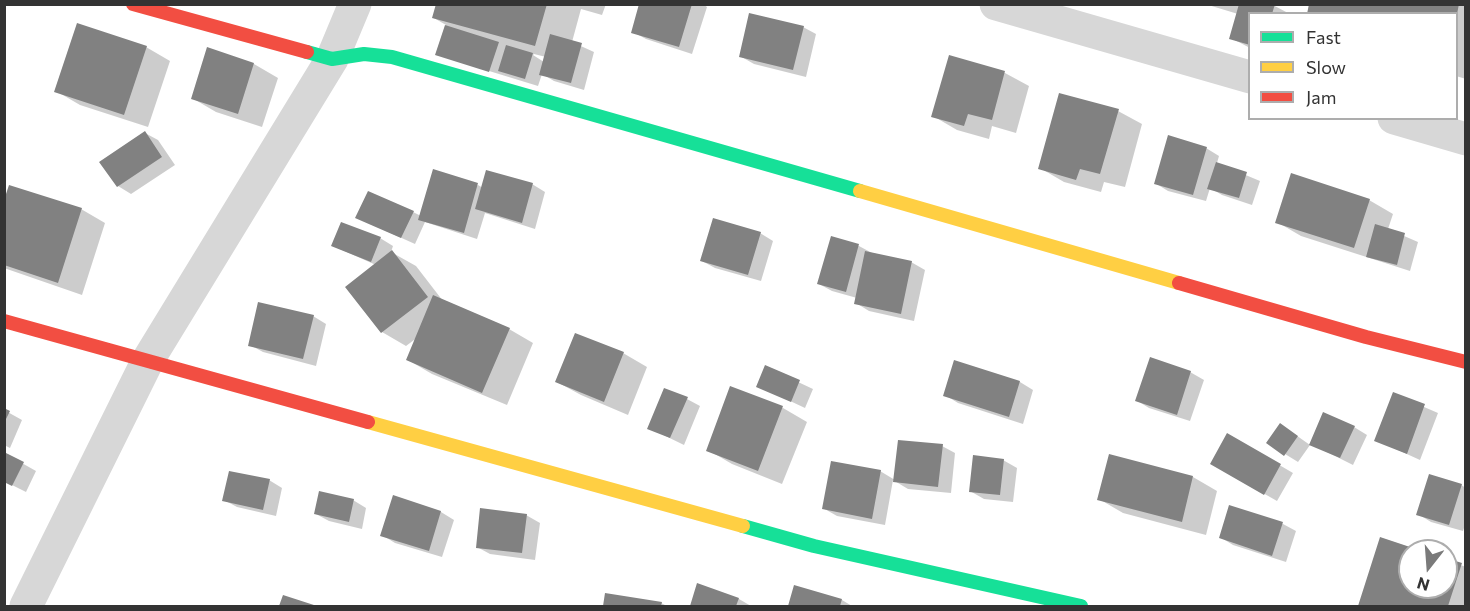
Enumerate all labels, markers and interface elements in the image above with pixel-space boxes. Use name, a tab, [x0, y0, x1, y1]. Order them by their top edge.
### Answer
legend	[1248, 12, 1458, 120]
text: Fast	[1306, 26, 1341, 48]
text: Slow	[1306, 56, 1346, 78]
text: Jam	[1306, 86, 1336, 108]
north arrow	[1398, 539, 1458, 599]
text: N	[1415, 574, 1432, 596]

